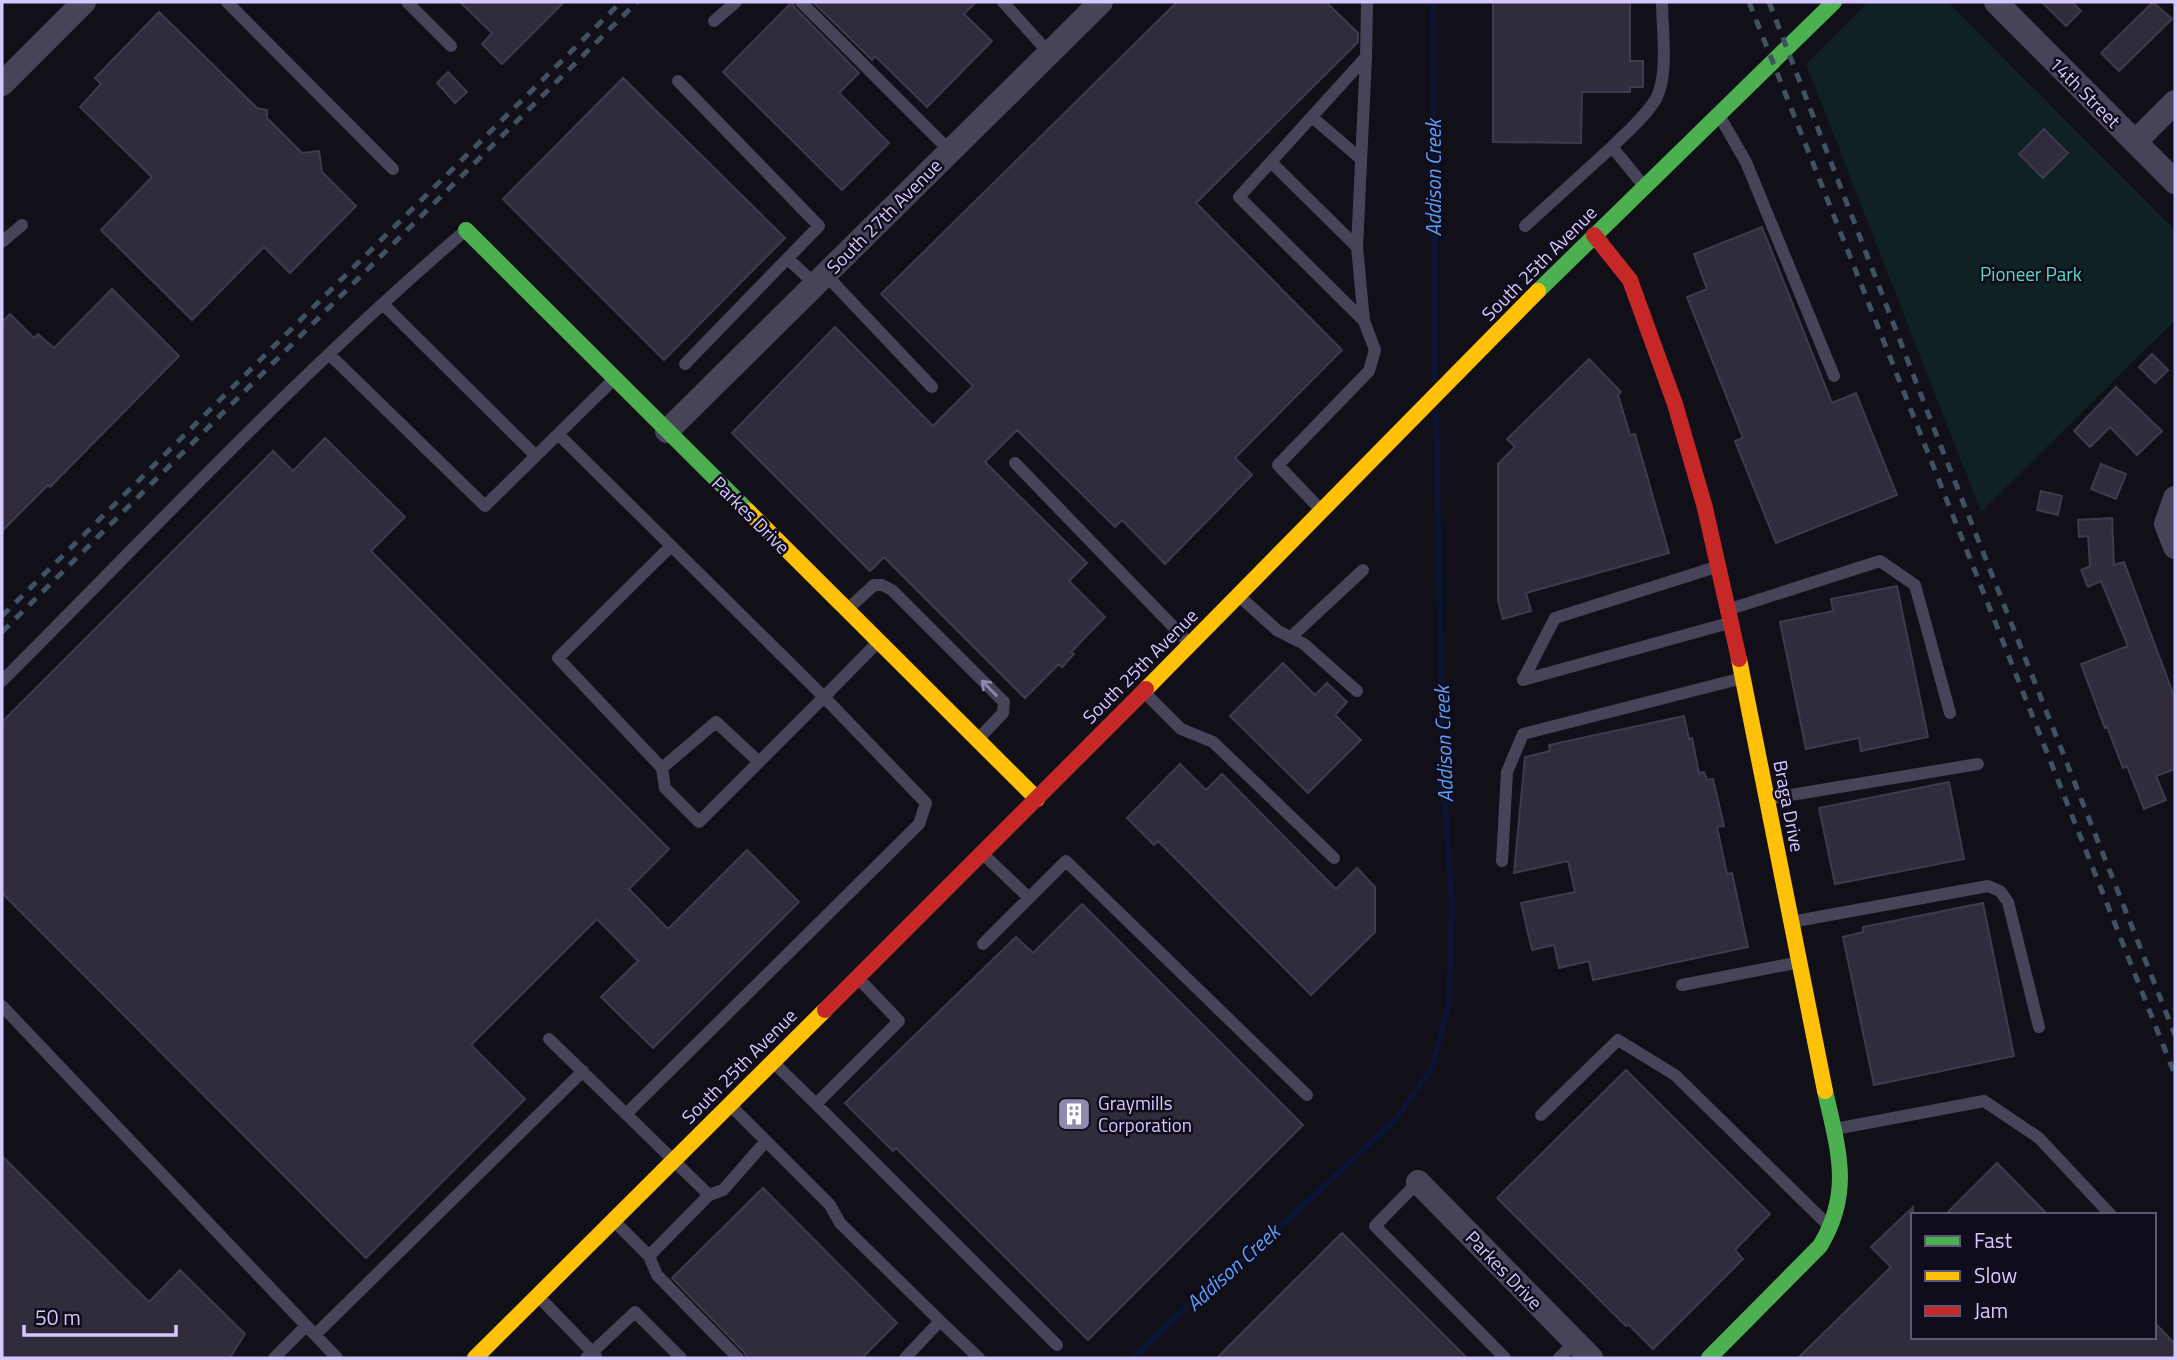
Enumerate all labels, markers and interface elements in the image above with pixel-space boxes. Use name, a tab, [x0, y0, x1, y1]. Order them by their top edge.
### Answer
street label: 14th Street	[2043, 49, 2128, 134]
water label: Addison Creek	[1417, 117, 1449, 236]
street label: South 27th Avenue	[819, 151, 948, 280]
street label: South 25th Avenue	[1474, 198, 1603, 327]
park label: Pioneer Park	[1980, 259, 2082, 288]
street label: Parkes Drive	[706, 469, 797, 560]
street label: South 25th Avenue	[1075, 601, 1204, 730]
one-way arrow	[981, 679, 998, 696]
water label: Addison Creek	[1425, 682, 1461, 803]
street label: Braga Drive	[1766, 758, 1813, 854]
street label: South 25th Avenue	[674, 1001, 803, 1130]
place label: Graymills Corporation	[1098, 1088, 1192, 1139]
building icon: Graymills Corporation	[1055, 1095, 1093, 1133]
legend	[1911, 1213, 2156, 1339]
water label: Addison Creek	[1178, 1214, 1288, 1318]
street label: Parkes Drive	[1459, 1224, 1550, 1316]
text: Fast	[1974, 1224, 2013, 1256]
text: Slow	[1974, 1259, 2017, 1291]
scale bar	[24, 1294, 177, 1338]
text: Jam	[1974, 1294, 2008, 1326]
text: 50 m	[35, 1301, 81, 1333]

